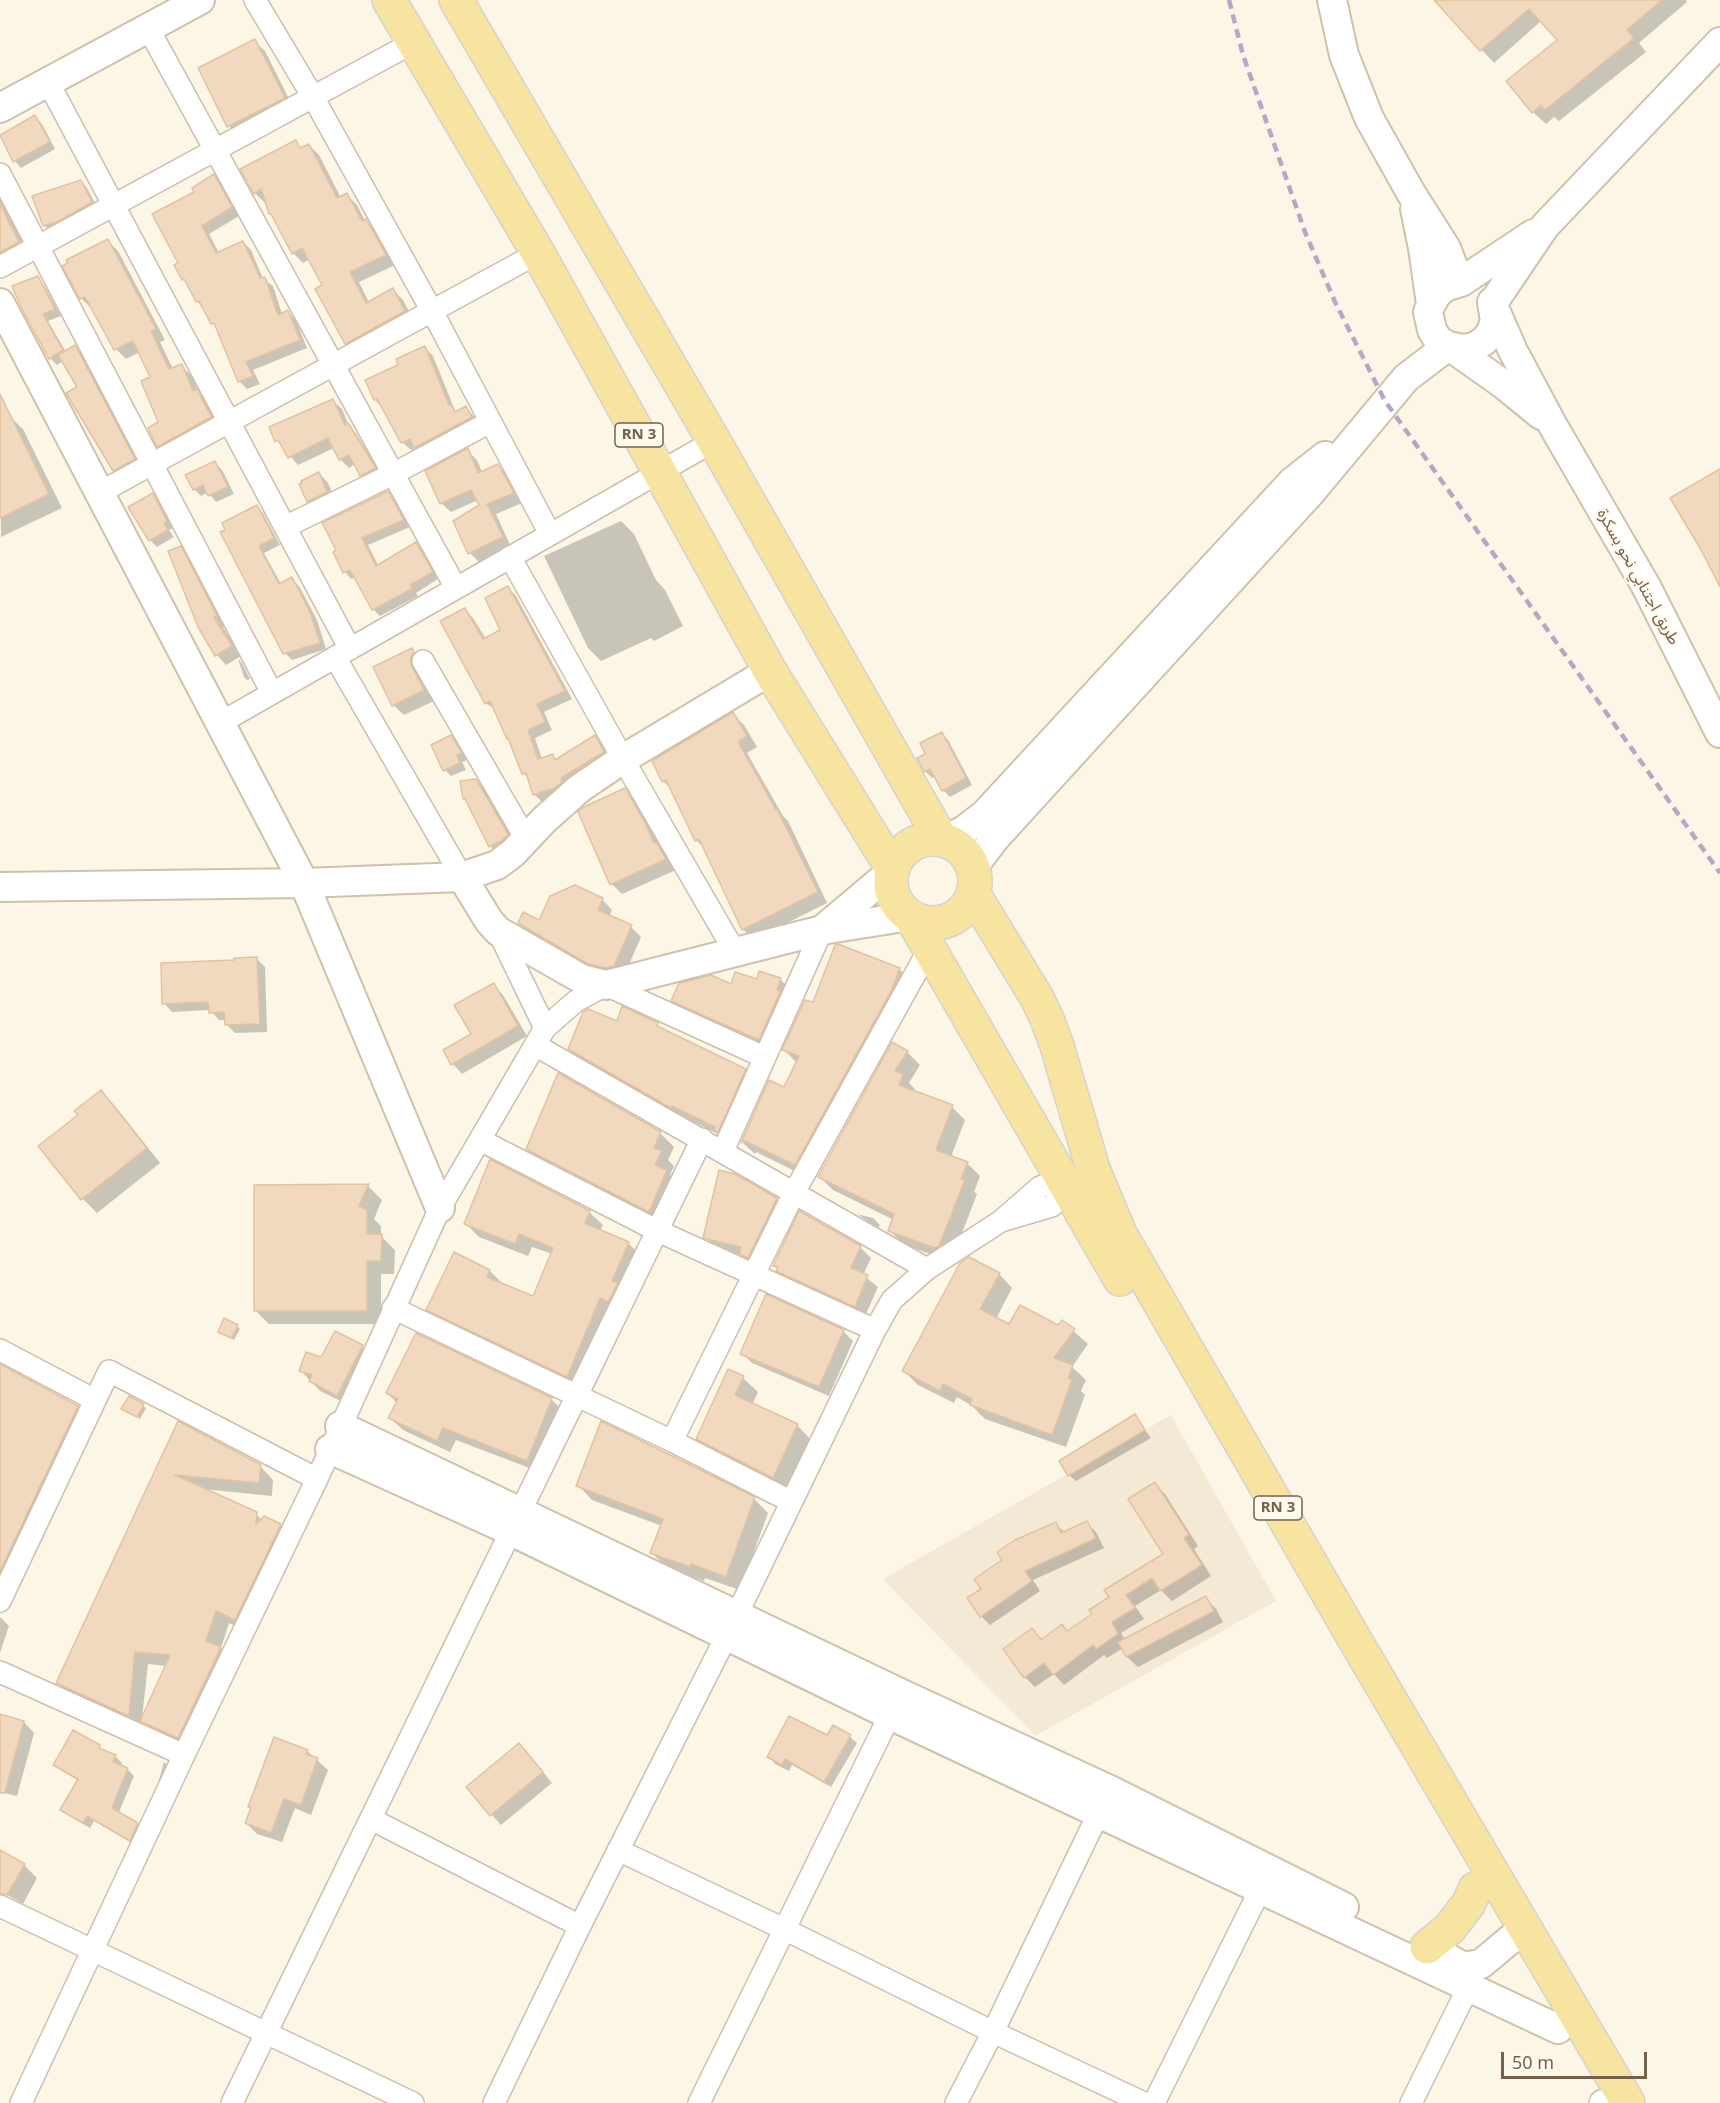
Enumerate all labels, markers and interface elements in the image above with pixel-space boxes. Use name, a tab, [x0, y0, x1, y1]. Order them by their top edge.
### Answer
road number: RN 3	[615, 423, 663, 447]
street label: طريق اجتنابي نحو بسكرة	[1593, 506, 1683, 648]
road number: RN 3	[1254, 1496, 1302, 1520]
scale bar	[1504, 2040, 1650, 2078]
text: 50 m	[1512, 2050, 1554, 2074]

